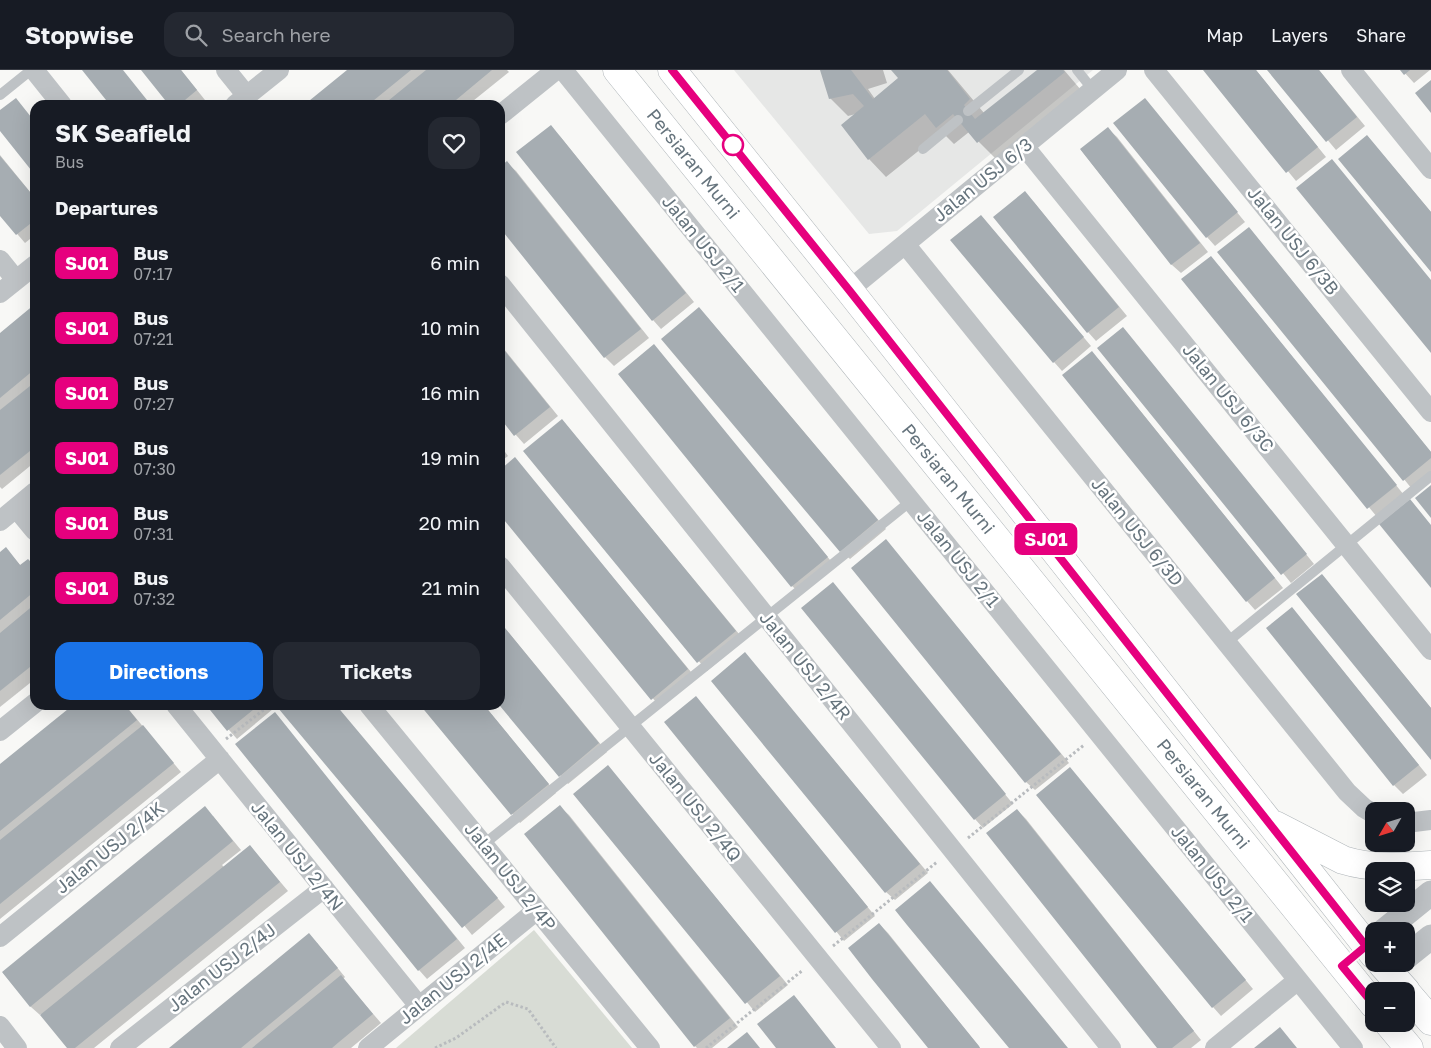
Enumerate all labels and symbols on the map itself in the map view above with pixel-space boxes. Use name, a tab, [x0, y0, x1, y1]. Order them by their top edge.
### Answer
street label: Persiaran Murni	[643, 104, 745, 223]
street label: Jalan USJ 6/3	[928, 133, 1036, 226]
unlabelled marker	[722, 134, 744, 156]
street label: Jalan USJ 6/3B	[1243, 182, 1344, 299]
street label: Jalan USJ 2/1	[658, 190, 750, 297]
street label: Jalan USJ 6/3C	[1178, 339, 1279, 456]
street label: Persiaran Murni	[898, 419, 1000, 538]
street label: Jalan USJ 6/3D	[1087, 473, 1188, 590]
street label: Jalan USJ 2/1	[913, 505, 1005, 612]
line badge: SJ01	[1011, 523, 1081, 555]
street label: Jalan USJ 2/4R	[755, 607, 856, 724]
street label: Persiaran Murni	[1153, 734, 1255, 853]
street label: Jalan USJ 2/4Q	[645, 747, 747, 865]
street label: Jalan USJ 2/4N	[247, 796, 349, 915]
street label: Jalan USJ 2/4K	[51, 797, 168, 898]
north arrow	[1365, 802, 1415, 852]
street label: Jalan USJ 2/4P	[460, 818, 561, 935]
street label: Jalan USJ 2/1	[1167, 820, 1259, 927]
street label: Jalan USJ 2/4J	[163, 918, 280, 1016]
street label: Jalan USJ 2/4E	[394, 928, 511, 1028]

